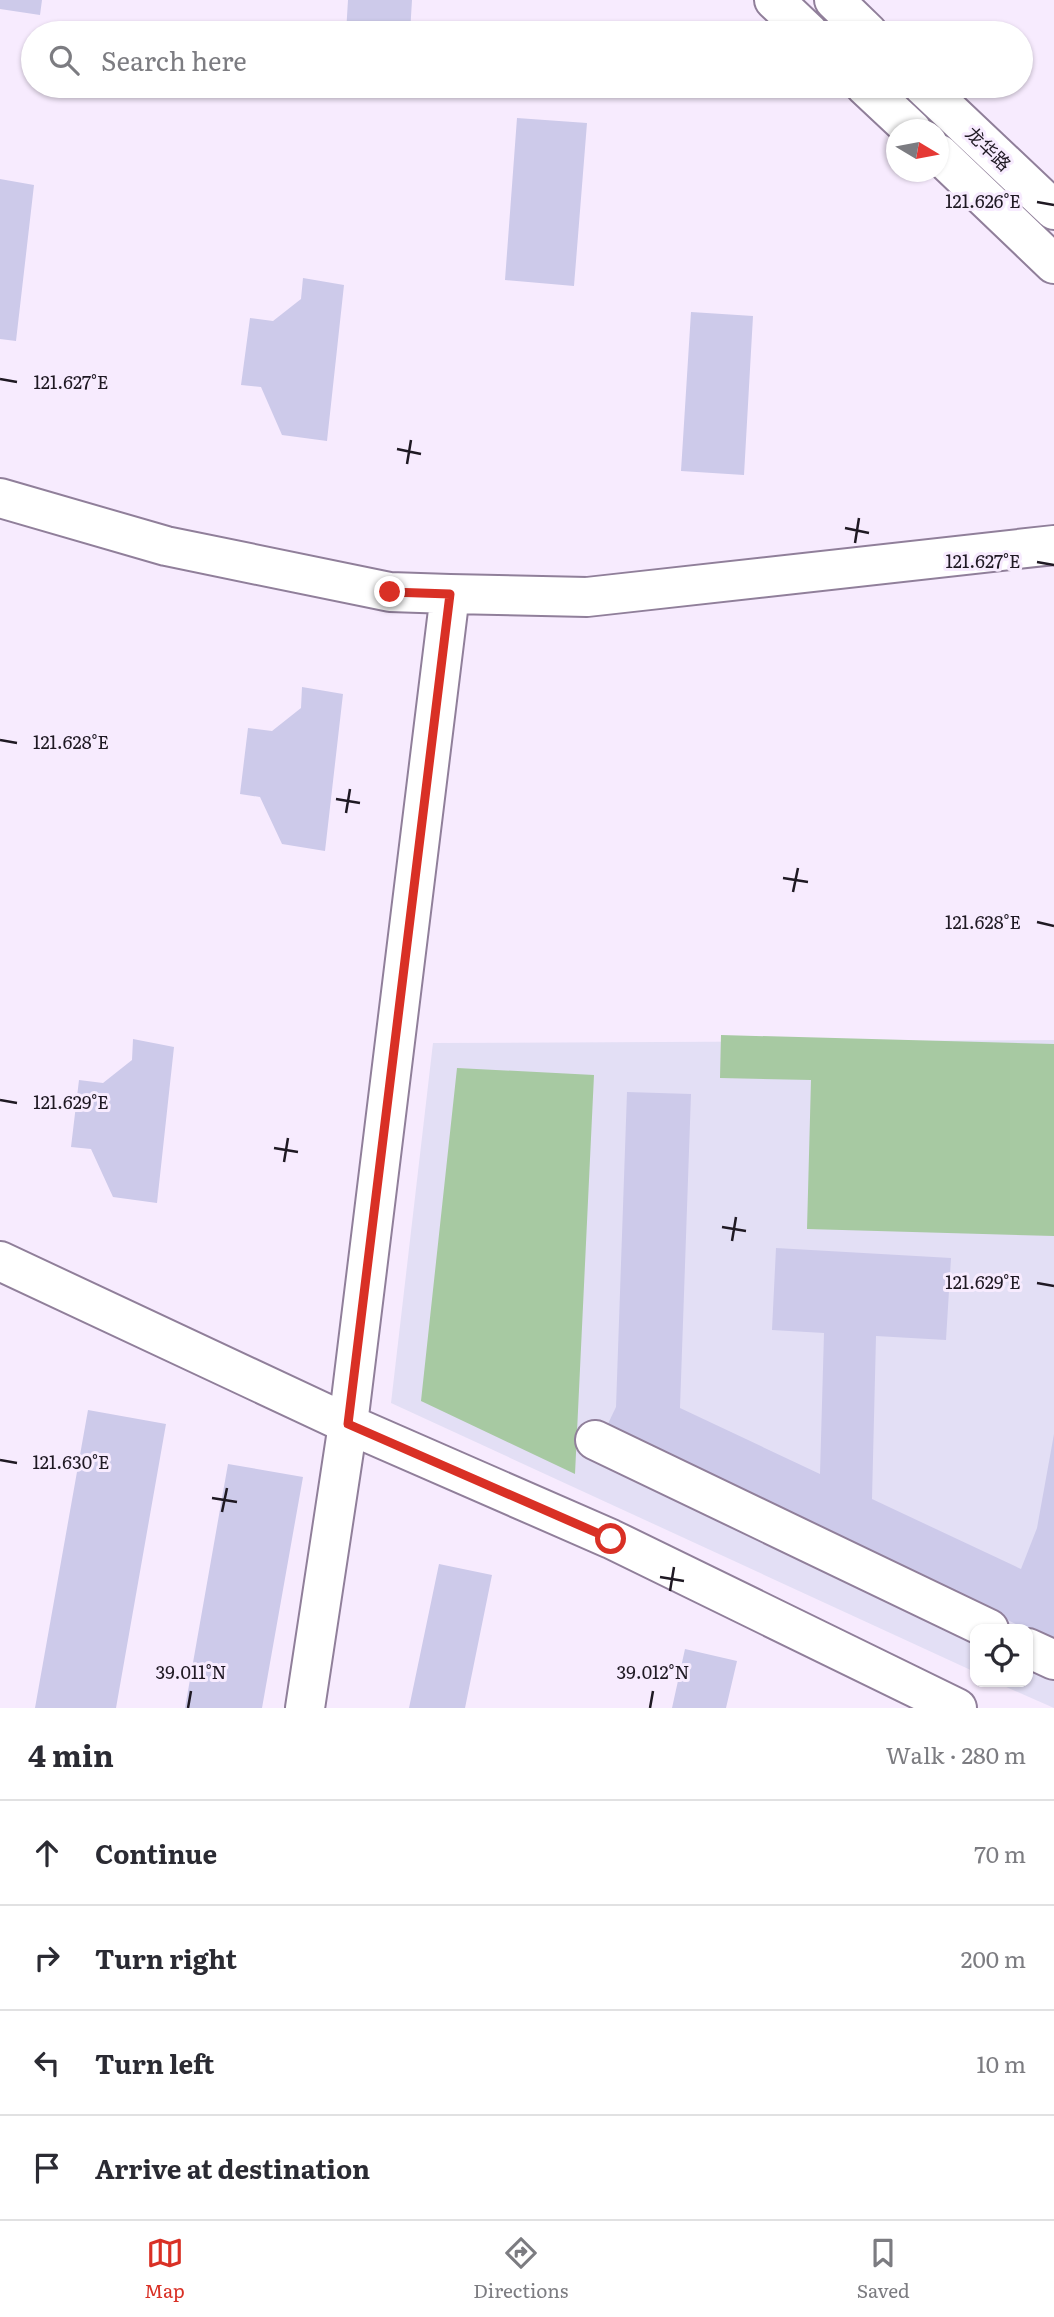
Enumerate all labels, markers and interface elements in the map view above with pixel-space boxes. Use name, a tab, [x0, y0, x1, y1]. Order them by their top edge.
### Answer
search box	[21, 21, 1033, 98]
text: Search here	[101, 40, 247, 79]
icon: search	[45, 41, 83, 79]
north arrow	[886, 119, 949, 182]
street label: 龙华路	[960, 120, 1018, 176]
text: 121.626°E	[945, 187, 1021, 214]
text: 121.627°E	[34, 368, 108, 395]
text: 121.627°E	[946, 547, 1020, 574]
route end	[374, 576, 405, 607]
text: 121.628°E	[33, 728, 109, 755]
text: 121.628°E	[945, 908, 1021, 935]
text: 121.629°E	[33, 1088, 109, 1115]
text: 121.629°E	[945, 1268, 1021, 1295]
text: 121.630°E	[33, 1448, 110, 1475]
route start	[595, 1523, 626, 1554]
map controls	[970, 1624, 1033, 1687]
button: locate	[970, 1624, 1033, 1687]
text: 39.011°N	[155, 1658, 227, 1685]
text: 39.012°N	[617, 1658, 689, 1685]
text: 4 min	[28, 1732, 114, 1776]
text: Walk · 280 m	[886, 1737, 1026, 1771]
text: Continue	[95, 1833, 217, 1872]
icon: ahead	[28, 1834, 66, 1872]
text: 70 m	[974, 1836, 1026, 1870]
text: Turn right	[95, 1938, 237, 1977]
icon: right	[28, 1939, 66, 1977]
text: 200 m	[961, 1941, 1026, 1975]
text: Turn left	[95, 2043, 214, 2082]
icon: left	[28, 2044, 66, 2082]
text: 10 m	[976, 2046, 1026, 2080]
text: Arrive at destination	[95, 2148, 370, 2187]
icon: arrive	[28, 2149, 66, 2187]
tab: Map	[144, 2234, 185, 2304]
tab: Directions	[473, 2234, 568, 2304]
tab: Saved	[857, 2234, 910, 2304]

